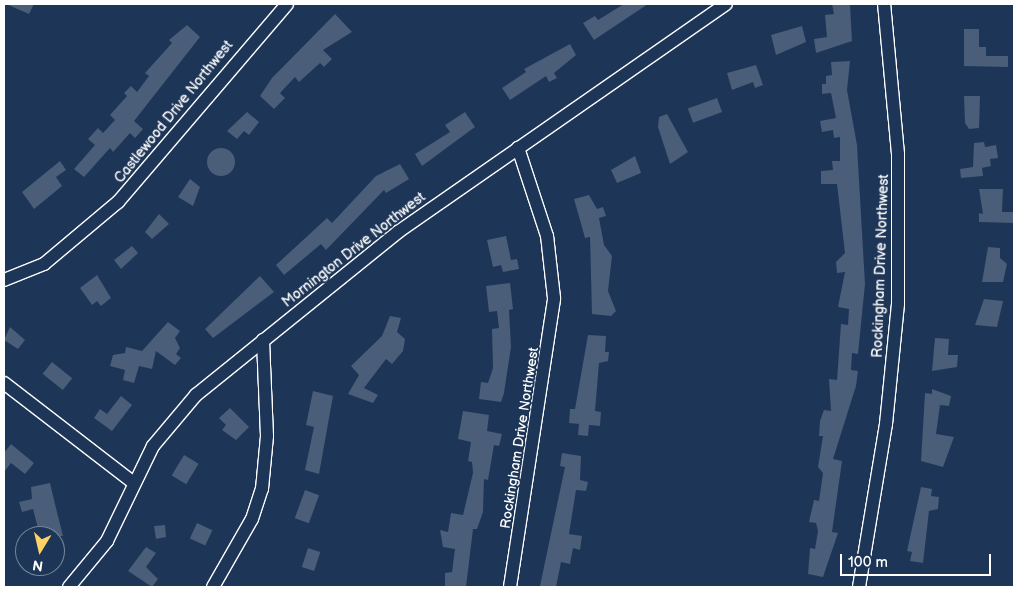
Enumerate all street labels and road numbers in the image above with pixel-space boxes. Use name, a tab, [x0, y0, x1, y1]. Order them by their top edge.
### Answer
street label: Castlewood Drive Northwest	[111, 37, 237, 187]
street label: Rockingham Drive Northwest	[869, 174, 893, 358]
street label: Mornington Drive Northwest	[279, 189, 429, 311]
street label: Rockingham Drive Northwest	[497, 346, 543, 530]

